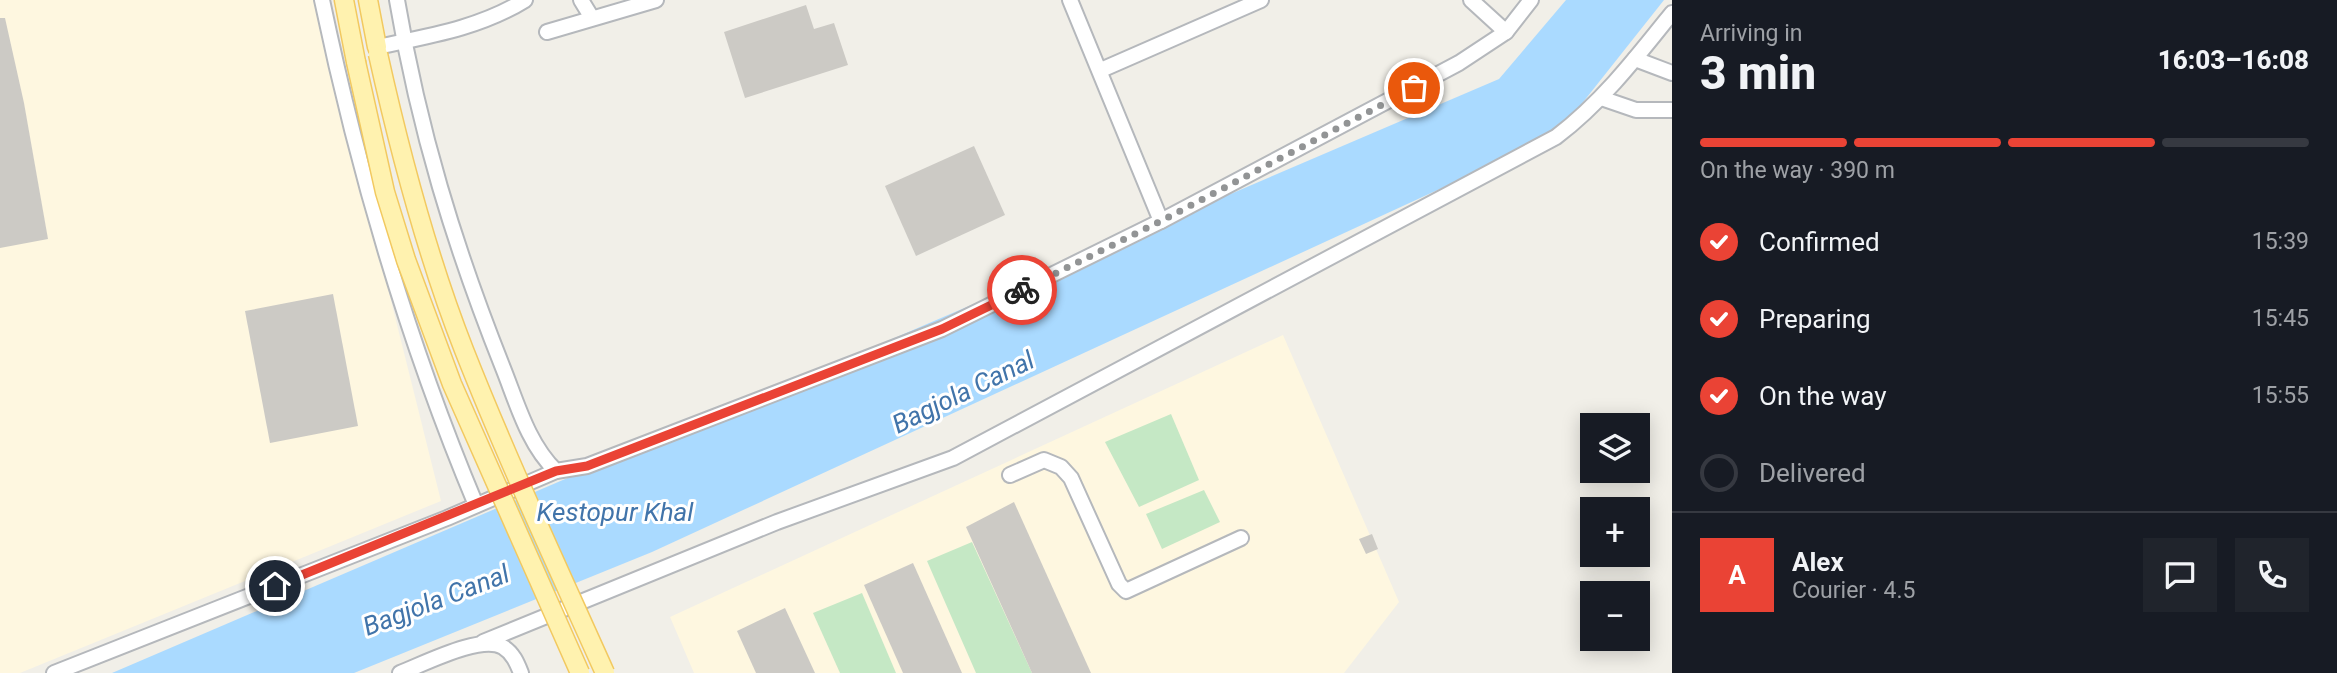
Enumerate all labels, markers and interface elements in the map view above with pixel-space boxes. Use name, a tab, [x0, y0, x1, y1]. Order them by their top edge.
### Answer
text: Arriving in	[1700, 20, 1803, 47]
text: 16:03–16:08	[2158, 45, 2309, 75]
text: 3 min	[1700, 46, 1816, 100]
pin	[1384, 58, 1444, 118]
icon: bag	[1395, 69, 1433, 107]
text: On the way · 390 m	[1700, 157, 1895, 184]
icon: check	[1700, 223, 1738, 261]
text: Confirmed	[1759, 227, 1880, 257]
text: 15:39	[2252, 228, 2309, 255]
courier	[987, 255, 1057, 325]
icon: bike	[1003, 271, 1041, 309]
icon: check	[1700, 300, 1738, 338]
text: Preparing	[1759, 304, 1871, 334]
text: 15:45	[2252, 305, 2309, 332]
water label: Bagjola Canal	[887, 344, 1040, 439]
icon: check	[1700, 377, 1738, 415]
text: On the way	[1759, 381, 1887, 411]
text: 15:55	[2252, 382, 2309, 409]
map controls	[1580, 413, 1650, 651]
button: layers	[1580, 413, 1650, 483]
text: Delivered	[1759, 458, 1866, 488]
water label: Kestopur Khal	[537, 497, 694, 527]
button: +	[1580, 497, 1650, 567]
button: chat	[2143, 538, 2217, 612]
button: phone	[2235, 538, 2309, 612]
text: Alex	[1792, 547, 1844, 577]
pin	[245, 556, 305, 616]
water label: Bagjola Canal	[359, 558, 514, 642]
text: A	[1728, 560, 1746, 590]
icon: home	[256, 567, 294, 605]
text: Courier · 4.5	[1792, 577, 1915, 604]
button: −	[1580, 581, 1650, 651]

